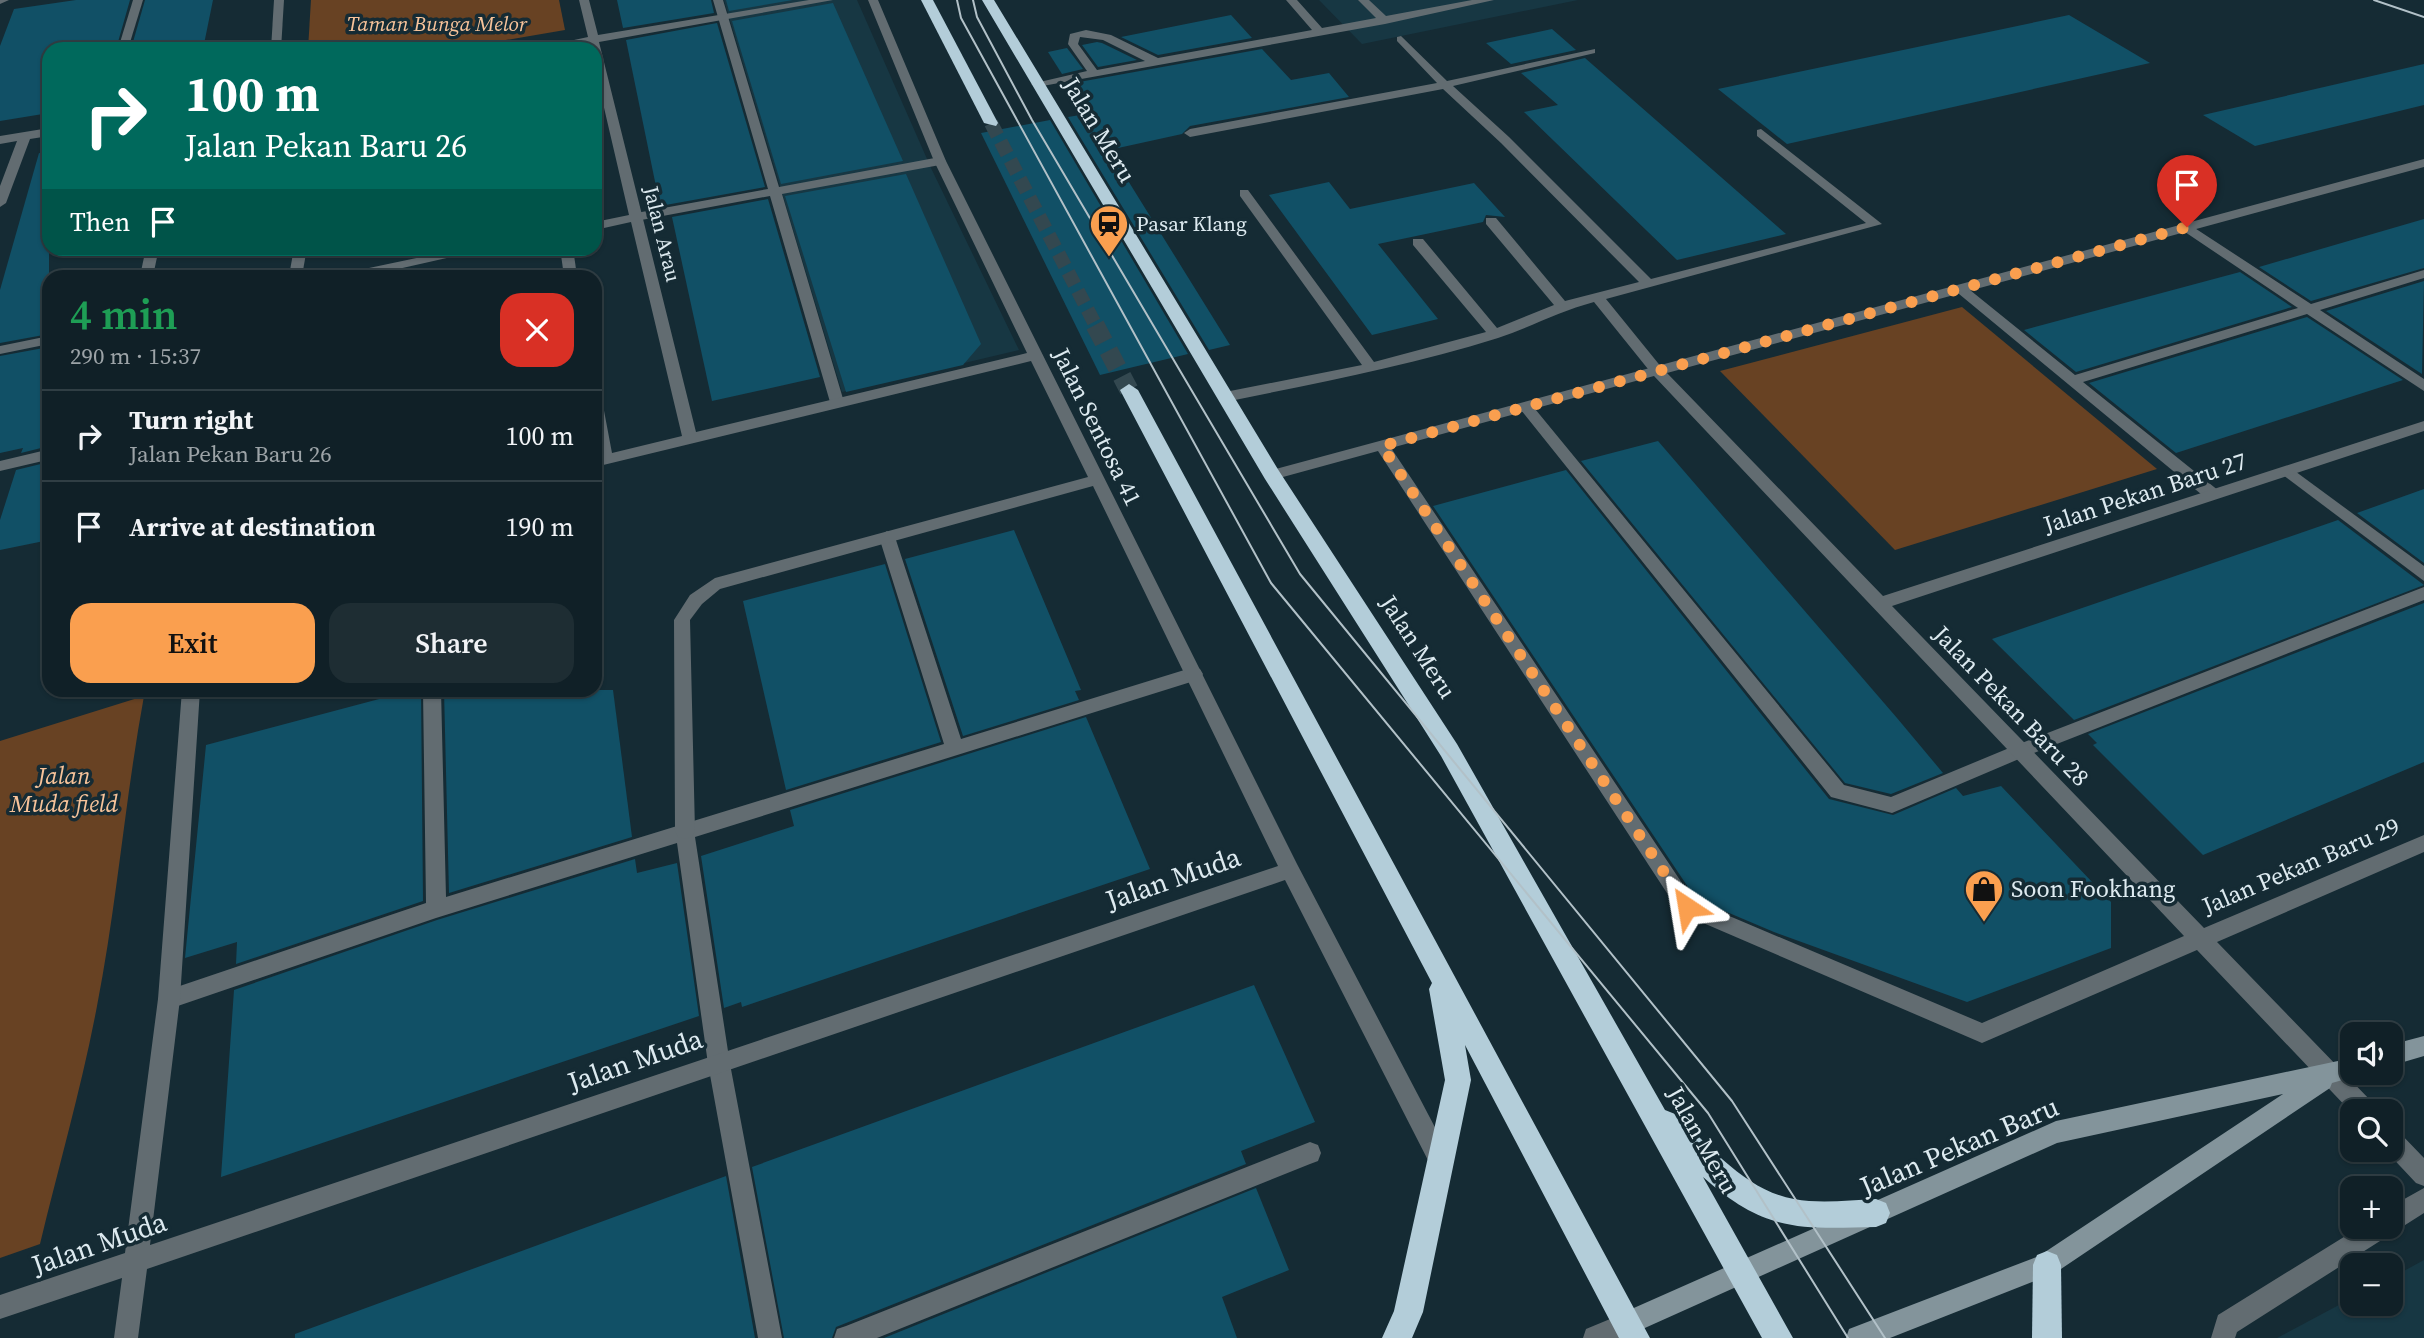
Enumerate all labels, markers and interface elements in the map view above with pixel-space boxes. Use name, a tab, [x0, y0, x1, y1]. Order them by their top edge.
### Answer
park label: Taman Bunga Melor	[347, 9, 528, 38]
text: 100 m	[185, 60, 320, 127]
icon: right	[70, 70, 161, 161]
street label: Jalan Meru	[1055, 70, 1144, 189]
text: Jalan Pekan Baru 26	[185, 124, 467, 168]
pin	[2157, 155, 2217, 227]
icon: arrive	[2168, 166, 2206, 204]
street label: Jalan Arau	[636, 182, 688, 285]
icon: arrive	[144, 203, 182, 241]
station icon: Pasar Klang	[1088, 203, 1130, 258]
text: Then	[70, 204, 130, 240]
place label: Pasar Klang	[1136, 209, 1247, 238]
text: 4 min	[70, 285, 178, 343]
button: close	[500, 293, 574, 367]
text: 290 m · 15:37	[70, 340, 201, 372]
street label: Jalan Sentosa 41	[1045, 341, 1150, 511]
text: Turn right	[129, 402, 253, 438]
icon: right	[70, 417, 108, 455]
text: 100 m	[506, 418, 574, 454]
text: Jalan Pekan Baru 26	[129, 438, 332, 470]
street label: Jalan Pekan Baru 27	[2038, 444, 2251, 541]
icon: arrive	[70, 508, 108, 546]
text: Arrive at destination	[129, 509, 376, 545]
text: 190 m	[506, 509, 574, 545]
street label: Jalan Meru	[1372, 588, 1464, 705]
button: Exit	[70, 603, 315, 683]
button: Share	[329, 603, 574, 683]
street label: Jalan Pekan Baru 28	[1925, 617, 2097, 793]
park label: Jalan Muda field	[9, 759, 118, 820]
street label: Jalan Pekan Baru 29	[2196, 809, 2405, 922]
street label: Jalan Muda	[1100, 837, 1246, 919]
shop icon: Soon Fookhang	[1963, 868, 2005, 923]
position arrow	[1650, 870, 1724, 944]
place label: Soon Fookhang	[2011, 872, 2175, 905]
street label: Jalan Muda	[562, 1019, 708, 1101]
map controls	[2340, 1022, 2403, 1316]
button: sound	[2340, 1022, 2403, 1085]
street label: Jalan Meru	[1659, 1080, 1745, 1199]
street label: Jalan Pekan Baru	[1853, 1087, 2064, 1205]
button: search	[2340, 1099, 2403, 1162]
button: +	[2340, 1176, 2403, 1239]
street label: Jalan Muda	[26, 1202, 172, 1284]
button: −	[2340, 1253, 2403, 1316]

